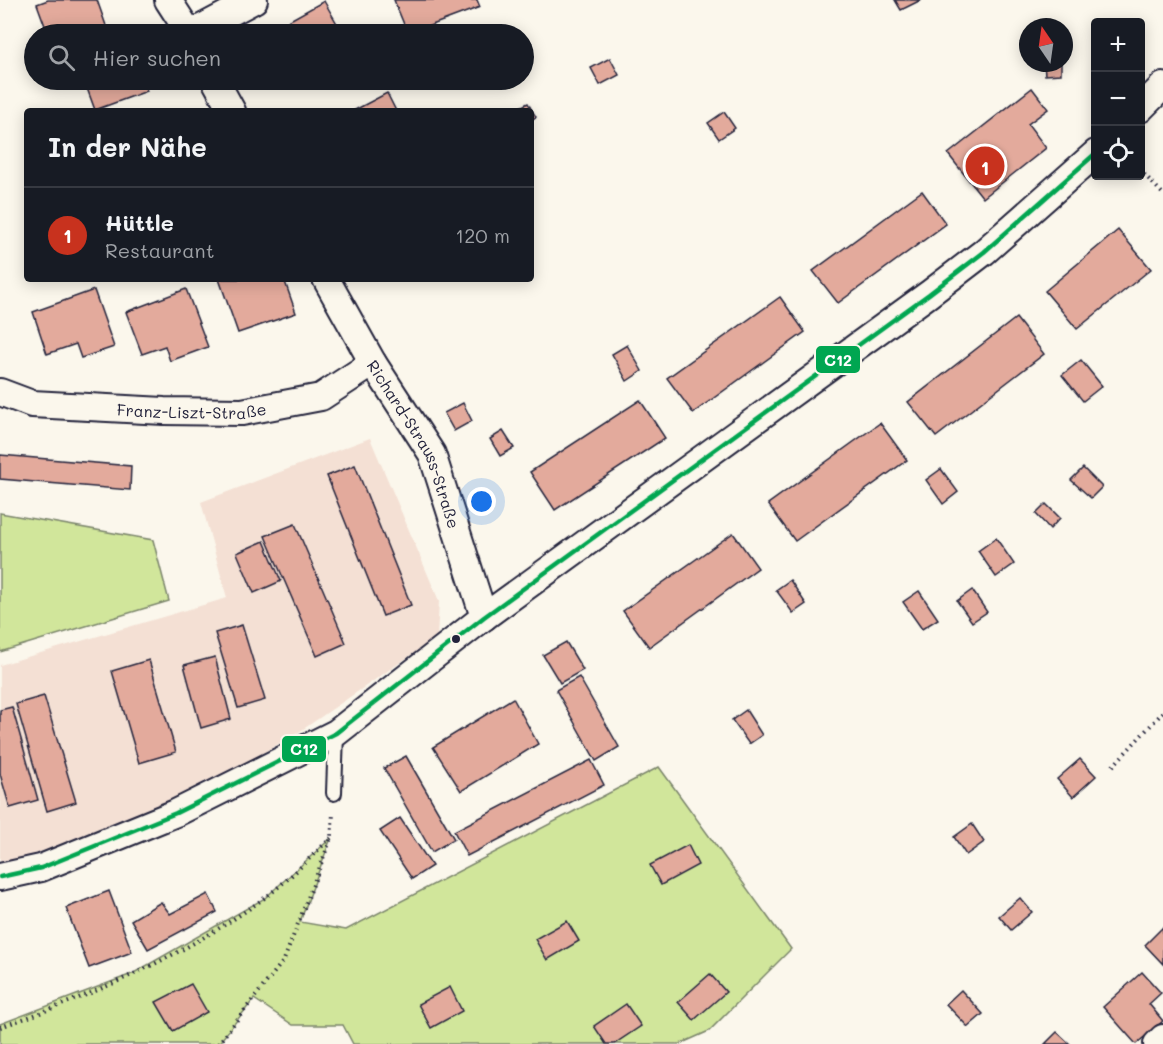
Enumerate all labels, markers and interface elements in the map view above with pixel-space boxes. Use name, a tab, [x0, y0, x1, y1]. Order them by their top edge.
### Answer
north arrow	[1019, 18, 1073, 72]
map controls	[1091, 18, 1145, 180]
button: +	[1091, 18, 1145, 72]
search box	[24, 24, 534, 90]
icon: search	[45, 41, 78, 74]
text: Hier suchen	[93, 43, 221, 72]
button: −	[1091, 72, 1145, 126]
button: locate	[1091, 126, 1145, 180]
text: In der Nähe	[48, 130, 207, 164]
pin: 1	[966, 144, 1004, 188]
text: Hüttle	[105, 208, 174, 237]
text: 1	[63, 222, 72, 248]
text: 120 m	[455, 222, 510, 248]
text: Restaurant	[105, 237, 215, 263]
line badge: C12	[815, 345, 861, 374]
text: C12	[824, 349, 852, 370]
street label: Richard-Strauss-Straße	[363, 355, 465, 531]
street label: Franz-Liszt-Straße	[116, 397, 268, 423]
your location	[467, 487, 496, 516]
unlabelled marker	[450, 633, 462, 645]
line badge: C12	[281, 735, 327, 763]
text: C12	[290, 738, 318, 759]

